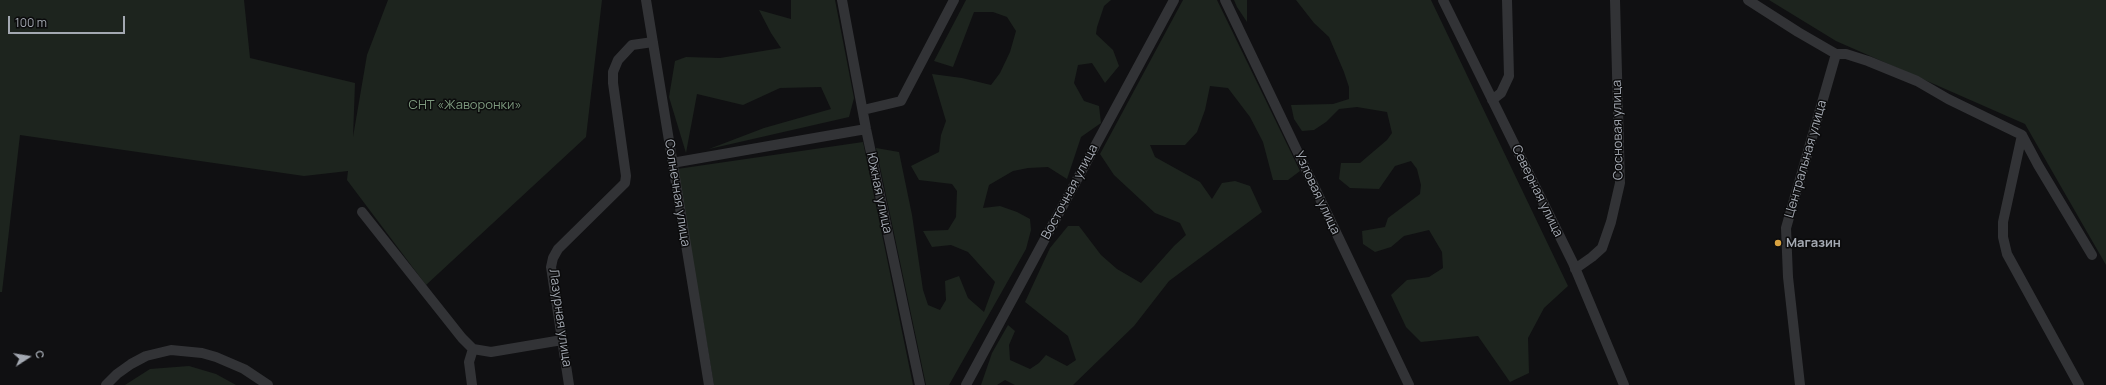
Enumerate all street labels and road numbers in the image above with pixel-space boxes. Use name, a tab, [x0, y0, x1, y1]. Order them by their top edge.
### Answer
street label: Сосновая улица	[1609, 80, 1627, 180]
street label: Центральная улица	[1782, 98, 1830, 220]
street label: Солнечная улица	[661, 138, 693, 248]
street label: Восточная улица	[1038, 142, 1102, 242]
street label: Северная улица	[1508, 142, 1566, 240]
street label: Узловая улица	[1291, 149, 1343, 237]
street label: Южная улица	[863, 151, 895, 235]
street label: Лазурная улица	[545, 268, 575, 368]

